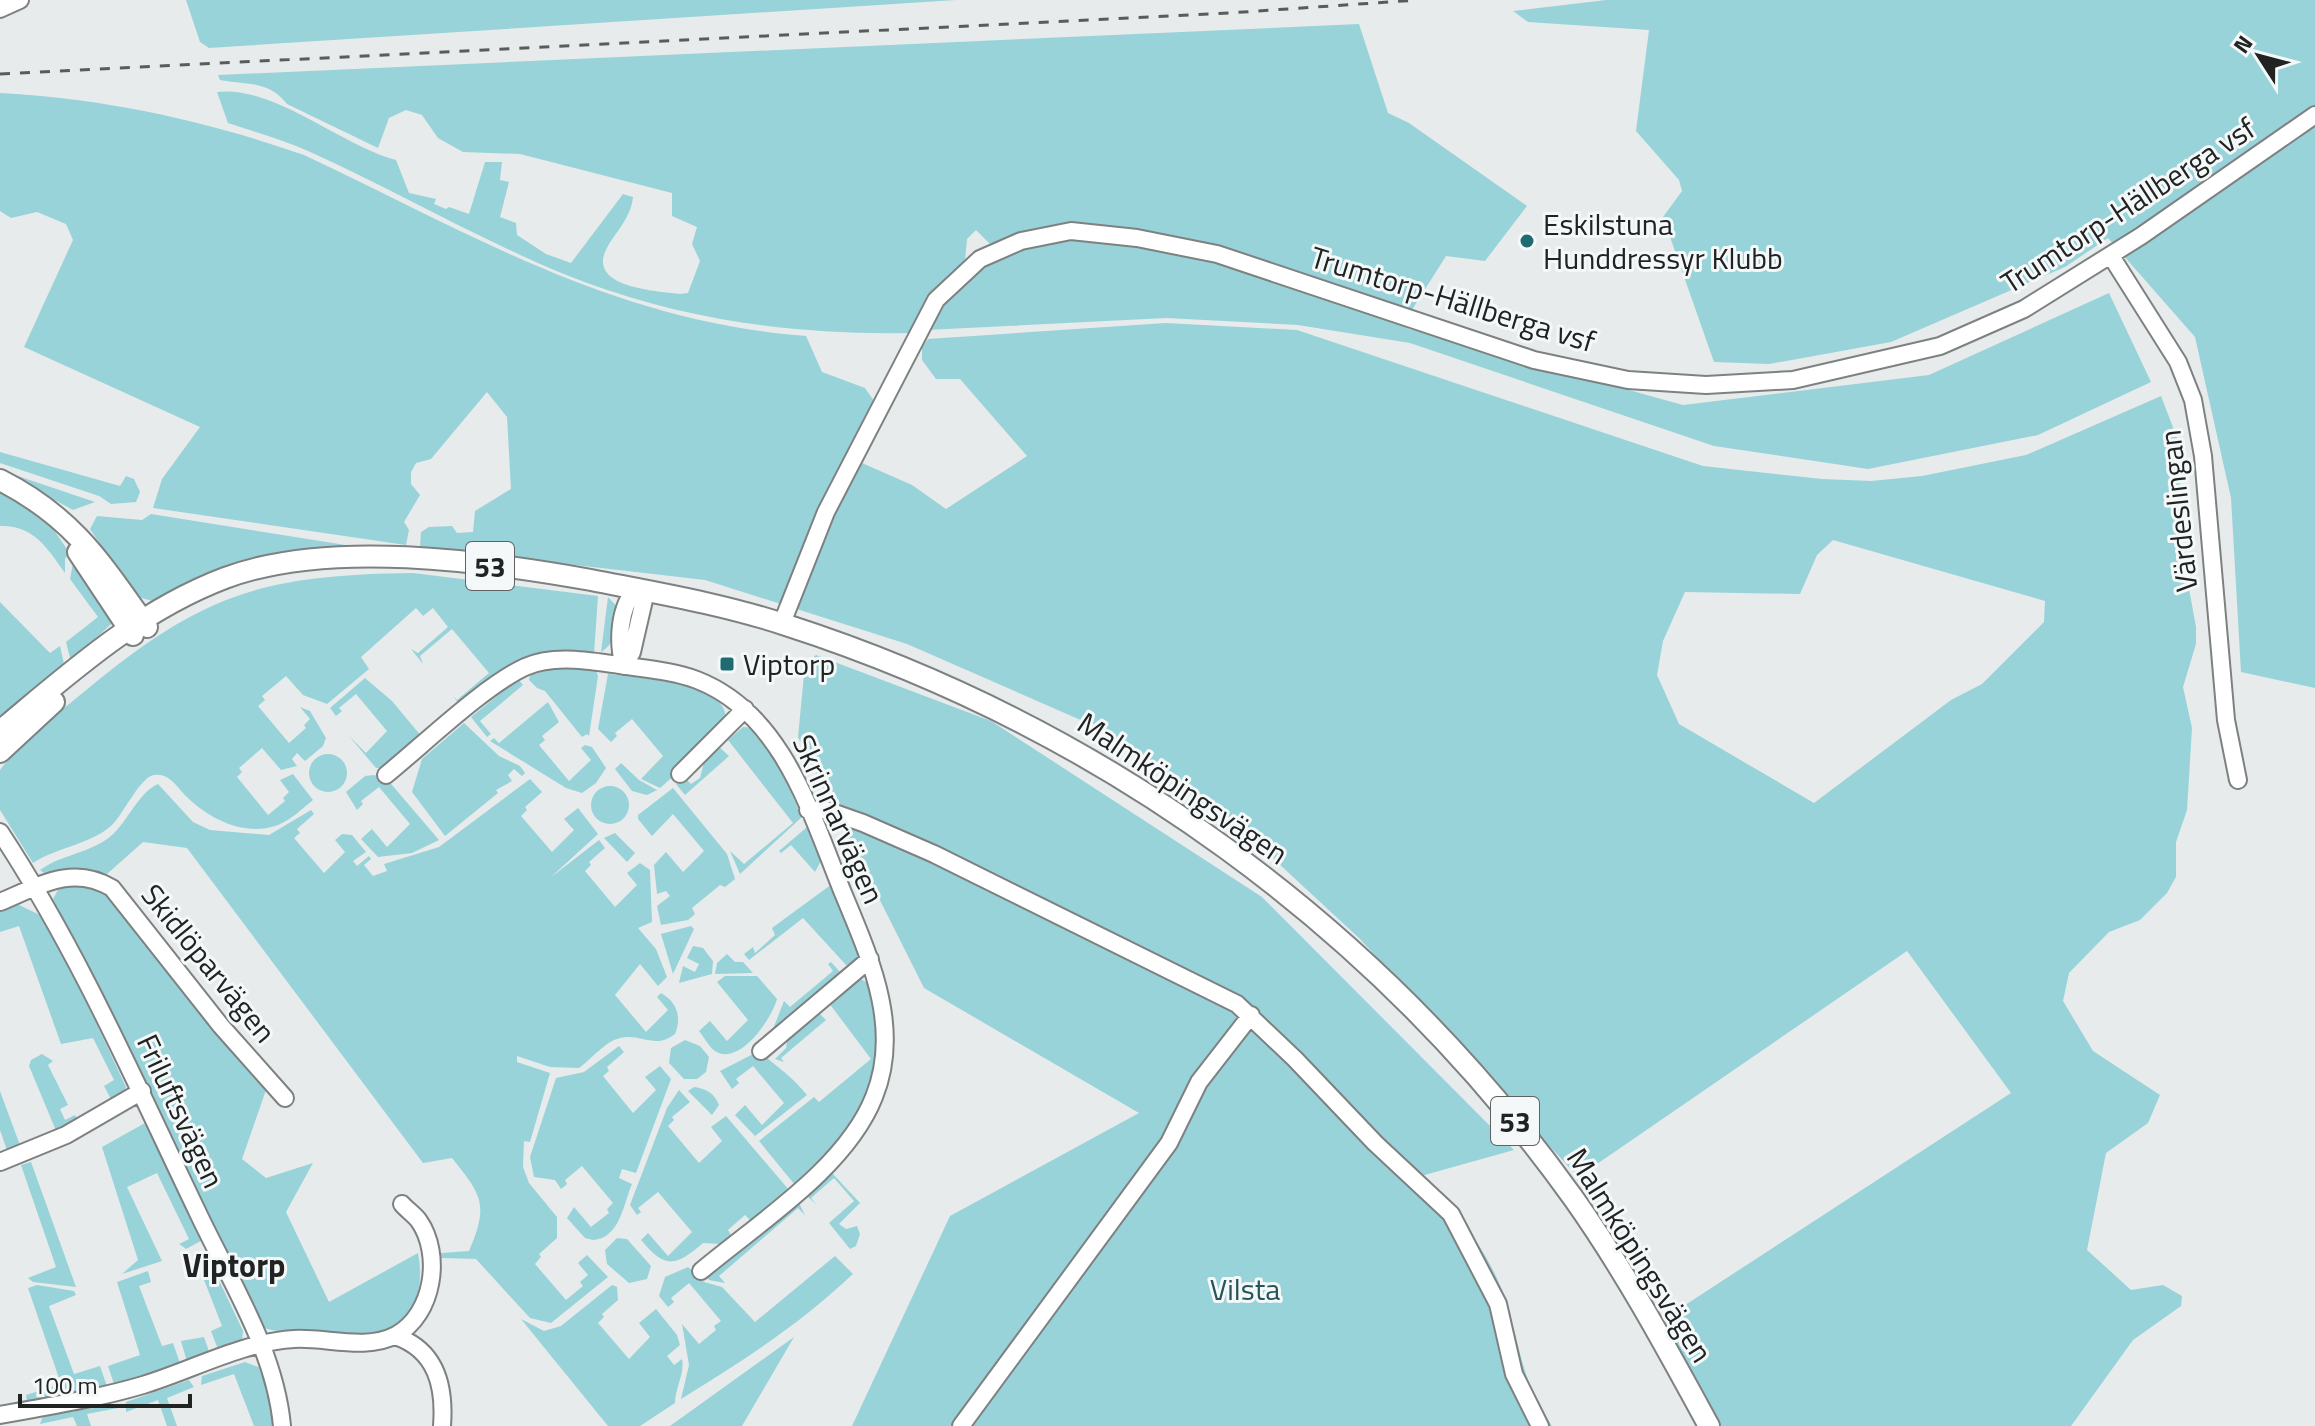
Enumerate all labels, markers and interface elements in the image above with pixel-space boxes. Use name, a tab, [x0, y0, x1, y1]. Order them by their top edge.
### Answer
north arrow	[2219, 16, 2299, 96]
text: N	[2225, 28, 2261, 60]
street label: Trumtorp-Hällberga vsf	[1992, 105, 2265, 305]
place label: Eskilstuna Hunddressyr Klubb	[1543, 201, 1783, 281]
marker: Eskilstuna Hunddressyr Klubb	[1518, 232, 1536, 250]
street label: Trumtorp-Hällberga vsf	[1305, 234, 1601, 364]
street label: Värdeslingan	[2147, 428, 2209, 594]
road number: 53	[466, 542, 514, 590]
place label: Viptorp	[743, 641, 835, 687]
marker: Viptorp	[718, 655, 736, 673]
street label: Malmköpingsvägen	[1068, 700, 1298, 876]
street label: Skrinnarvägen	[781, 727, 897, 911]
street label: Skidlöparvägen	[130, 874, 288, 1052]
street label: Friluftsvägen	[125, 1026, 237, 1196]
road number: 53	[1491, 1097, 1539, 1145]
street label: Malmköpingsvägen	[1555, 1139, 1725, 1371]
district label: Viptorp	[183, 1241, 285, 1289]
park label: Vilsta	[1210, 1266, 1280, 1312]
scale bar	[20, 1358, 190, 1408]
text: 100 m	[32, 1367, 98, 1403]

